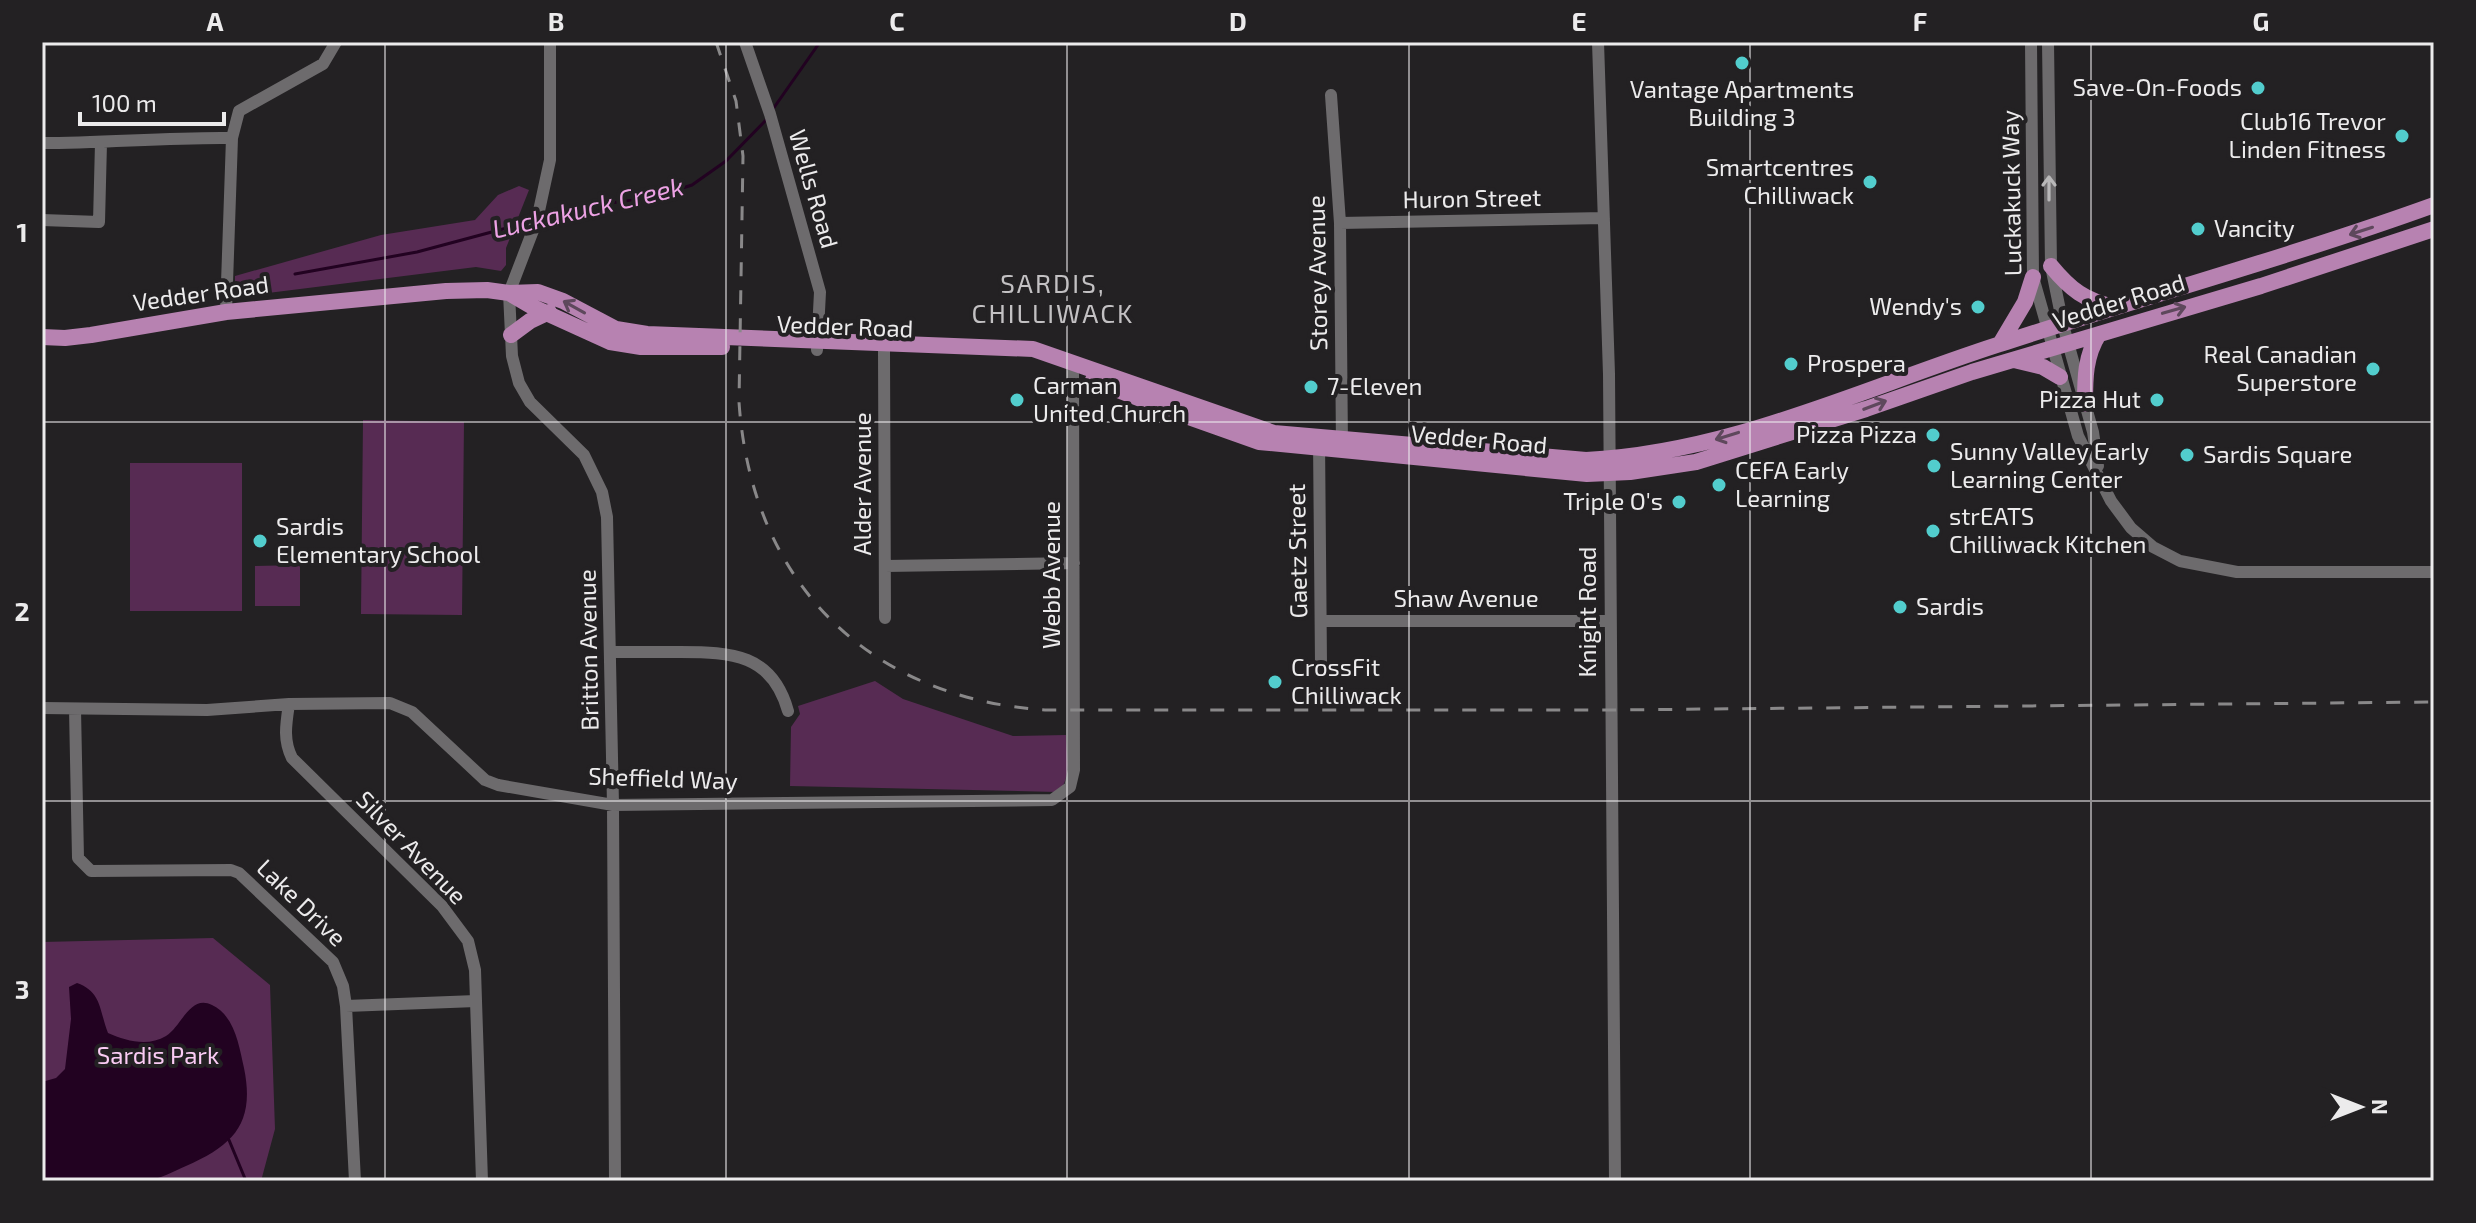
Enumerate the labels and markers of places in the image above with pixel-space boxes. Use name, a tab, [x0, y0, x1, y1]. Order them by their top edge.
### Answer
marker: Vantage Apartments Building 3	[1733, 54, 1751, 72]
place label: Save-On-Foods	[2073, 72, 2242, 101]
place label: Vantage Apartments Building 3	[1630, 74, 1854, 131]
marker: Save-On-Foods	[2249, 79, 2267, 97]
place label: Club16 Trevor Linden Fitness	[2229, 106, 2386, 163]
marker: Club16 Trevor Linden Fitness	[2393, 127, 2411, 145]
place label: Smartcentres Chilliwack	[1706, 152, 1854, 209]
marker: Smartcentres Chilliwack	[1861, 173, 1879, 191]
place label: Vancity	[2214, 213, 2295, 242]
marker: Vancity	[2189, 220, 2207, 238]
place label: Wendy's	[1869, 291, 1962, 320]
marker: Wendy's	[1969, 298, 1987, 316]
place label: Real Canadian Superstore	[2204, 339, 2357, 396]
place label: Prospera	[1807, 348, 1906, 377]
marker: Prospera	[1782, 355, 1800, 373]
marker: Real Canadian Superstore	[2364, 360, 2382, 378]
place label: Carman United Church	[1033, 370, 1186, 427]
place label: 7-Eleven	[1327, 371, 1422, 400]
marker: 7-Eleven	[1302, 378, 1320, 396]
place label: Pizza Hut	[2039, 384, 2141, 413]
marker: Carman United Church	[1008, 391, 1026, 409]
marker: Pizza Hut	[2148, 391, 2166, 409]
place label: Pizza Pizza	[1796, 419, 1917, 448]
marker: Pizza Pizza	[1924, 426, 1942, 444]
place label: Sunny Valley Early Learning Center	[1950, 436, 2150, 493]
place label: Sardis Square	[2203, 439, 2352, 468]
marker: Sardis Square	[2178, 446, 2196, 464]
place label: CEFA Early Learning	[1735, 455, 1849, 512]
marker: Sunny Valley Early Learning Center	[1925, 457, 1943, 475]
marker: CEFA Early Learning	[1710, 476, 1728, 494]
place label: Triple O's	[1563, 486, 1663, 515]
marker: Triple O's	[1670, 493, 1688, 511]
place label: strEATS Chilliwack Kitchen	[1949, 501, 2147, 558]
place label: Sardis Elementary School	[276, 511, 480, 568]
marker: strEATS Chilliwack Kitchen	[1924, 522, 1942, 540]
marker: Sardis Elementary School	[251, 532, 269, 550]
place label: Sardis	[1916, 591, 1984, 620]
marker: Sardis	[1891, 598, 1909, 616]
place label: CrossFit Chilliwack	[1291, 652, 1402, 709]
marker: CrossFit Chilliwack	[1266, 673, 1284, 691]

